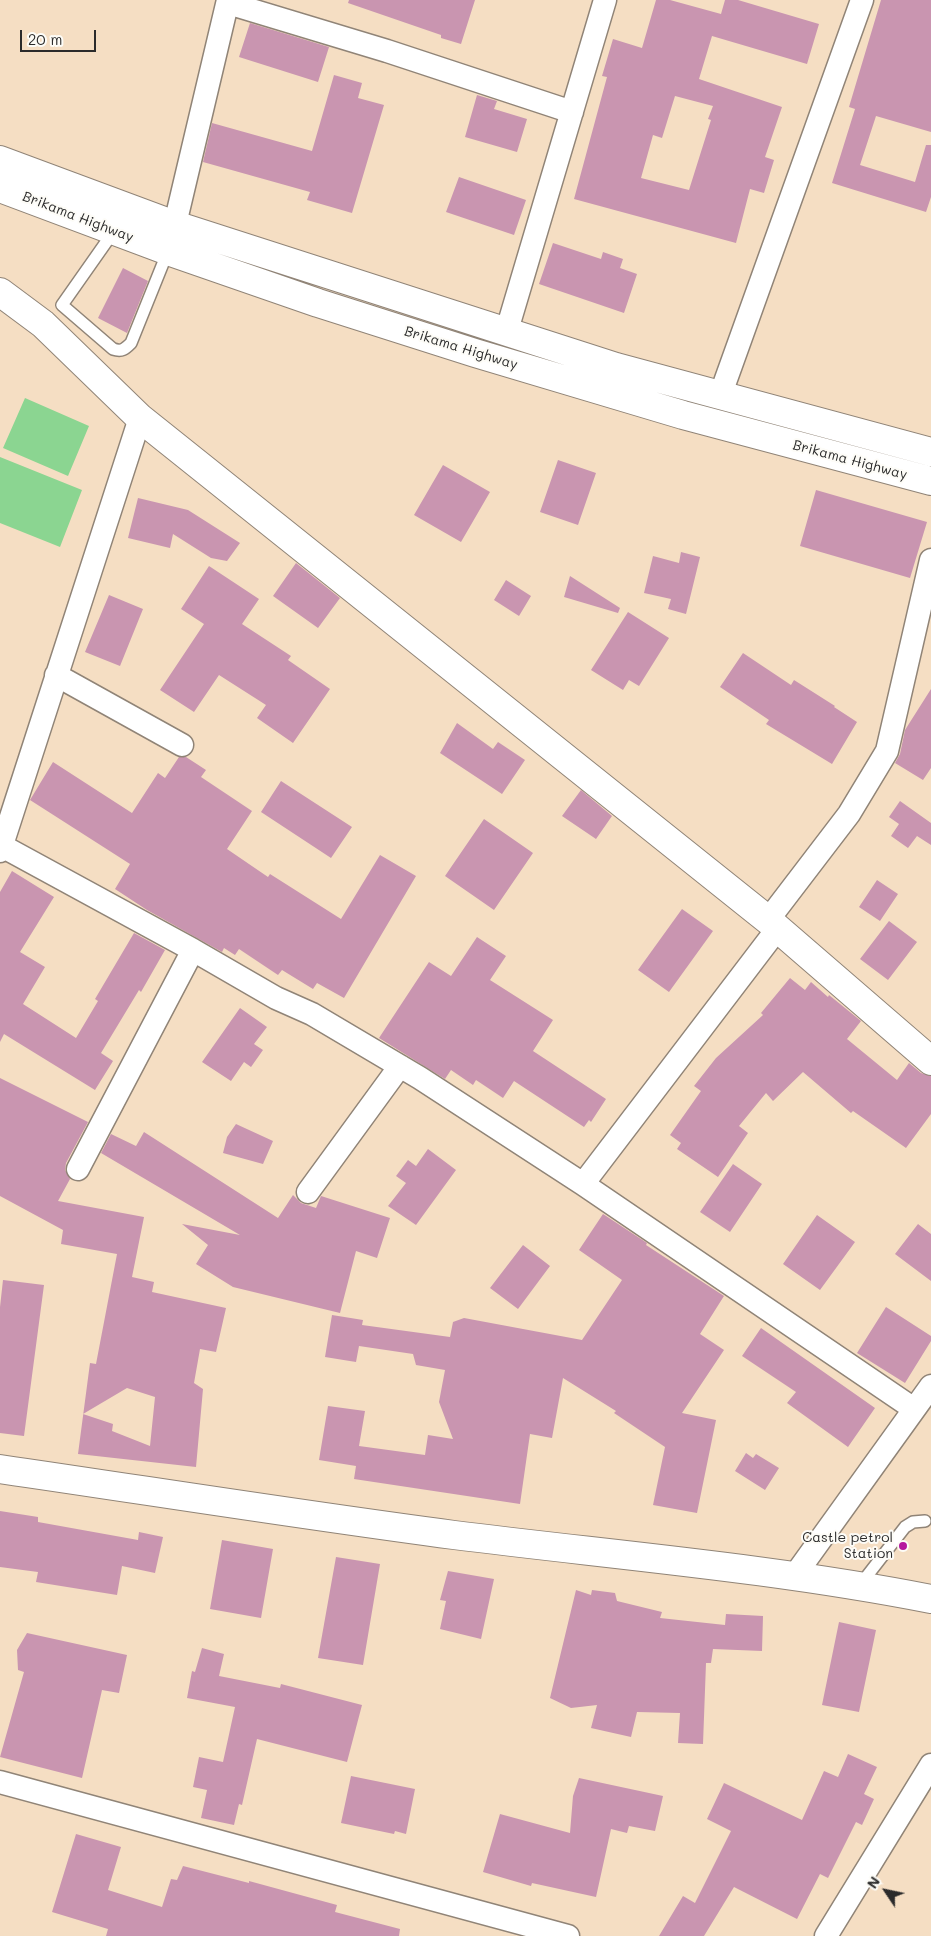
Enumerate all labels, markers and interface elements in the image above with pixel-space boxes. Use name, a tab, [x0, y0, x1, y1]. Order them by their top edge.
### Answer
scale bar	[22, 20, 99, 52]
text: 20 m	[28, 29, 62, 49]
street label: Brikama Highway	[20, 188, 136, 246]
street label: Brikama Highway	[402, 323, 520, 373]
street label: Brikama Highway	[791, 437, 909, 483]
place label: Castle petrol Station	[802, 1530, 893, 1562]
marker: Castle petrol Station	[897, 1540, 909, 1552]
north arrow	[861, 1866, 911, 1916]
text: N	[862, 1873, 884, 1892]

